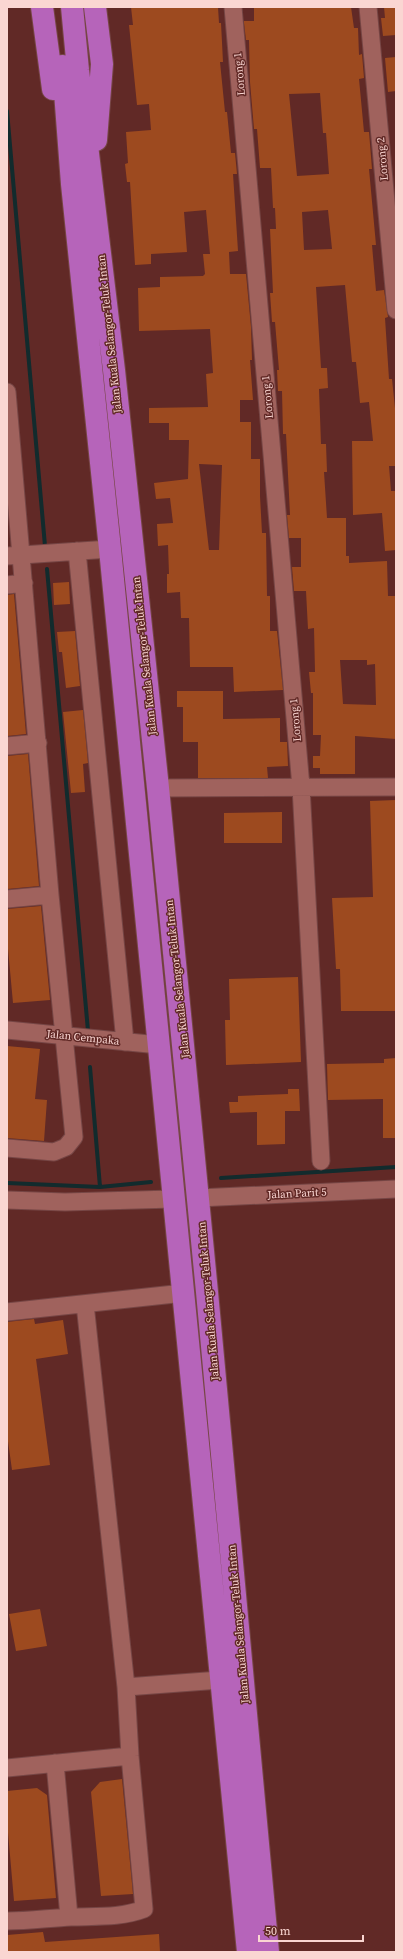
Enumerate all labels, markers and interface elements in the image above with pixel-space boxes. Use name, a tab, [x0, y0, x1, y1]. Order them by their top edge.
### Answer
street label: Lorong 1	[230, 52, 249, 96]
street label: Lorong 2	[373, 136, 392, 181]
street label: Jalan Kuala Selangor-Teluk Intan	[94, 254, 125, 415]
street label: Lorong 1	[258, 375, 277, 419]
street label: Jalan Kuala Selangor-Teluk Intan	[129, 576, 160, 737]
street label: Lorong 1	[286, 698, 305, 742]
street label: Jalan Kuala Selangor-Teluk Intan	[162, 899, 193, 1060]
street label: Jalan Cempaka	[45, 1026, 121, 1049]
street label: Jalan Parit 5	[266, 1184, 327, 1203]
street label: Jalan Kuala Selangor-Teluk Intan	[194, 1221, 223, 1382]
street label: Jalan Kuala Selangor-Teluk Intan	[224, 1544, 253, 1705]
scale bar	[259, 1917, 363, 1943]
text: 50 m	[265, 1923, 291, 1939]

